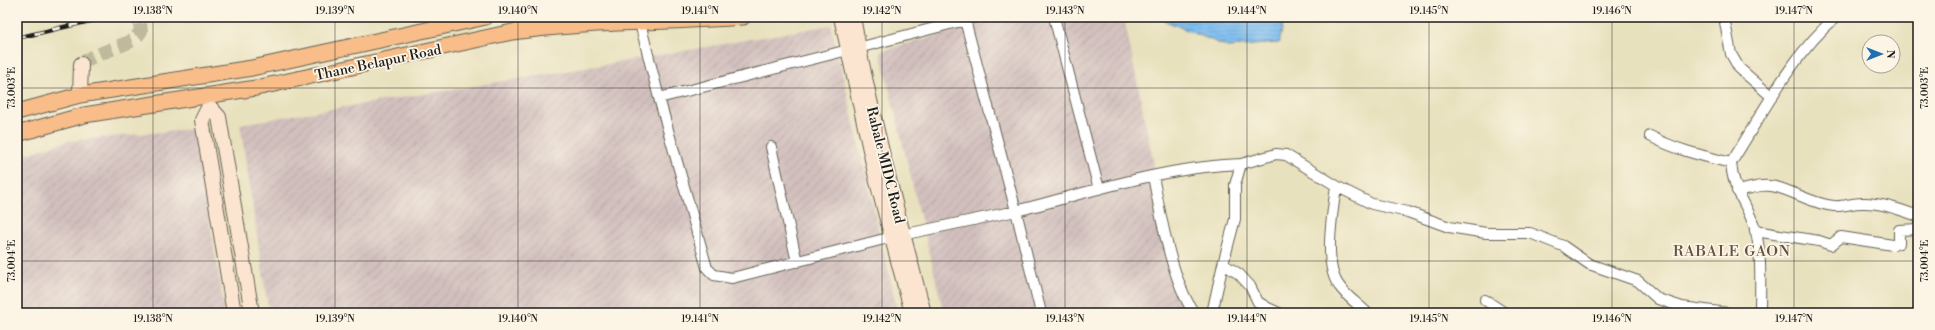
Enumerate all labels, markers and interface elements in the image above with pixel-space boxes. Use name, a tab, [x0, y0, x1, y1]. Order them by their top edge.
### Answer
text: 19.138°N	[133, 5, 173, 17]
text: 19.139°N	[315, 5, 355, 17]
text: 19.140°N	[498, 5, 539, 17]
text: 19.141°N	[681, 5, 719, 17]
text: 19.142°N	[862, 5, 902, 17]
text: 19.143°N	[1046, 5, 1085, 17]
text: 19.144°N	[1227, 5, 1267, 17]
text: 19.145°N	[1410, 5, 1449, 17]
text: 19.146°N	[1592, 5, 1632, 17]
text: 19.147°N	[1775, 5, 1814, 17]
north arrow	[1861, 34, 1901, 74]
street label: Thane Belapur Road	[313, 41, 443, 85]
text: N	[1883, 50, 1897, 59]
text: 73.003°E	[6, 67, 18, 109]
text: 73.003°E	[1919, 67, 1931, 109]
street label: Rabale MIDC Road	[862, 105, 908, 226]
text: 73.004°E	[6, 240, 18, 282]
text: 73.004°E	[1919, 240, 1931, 282]
district label: RABALE GAON	[1673, 242, 1791, 261]
text: 19.138°N	[133, 313, 173, 325]
text: 19.139°N	[315, 313, 355, 325]
text: 19.140°N	[498, 313, 539, 325]
text: 19.141°N	[681, 313, 719, 325]
text: 19.142°N	[862, 313, 902, 325]
text: 19.143°N	[1046, 313, 1085, 325]
text: 19.144°N	[1227, 313, 1267, 325]
text: 19.145°N	[1410, 313, 1449, 325]
text: 19.146°N	[1592, 313, 1632, 325]
text: 19.147°N	[1775, 313, 1814, 325]

